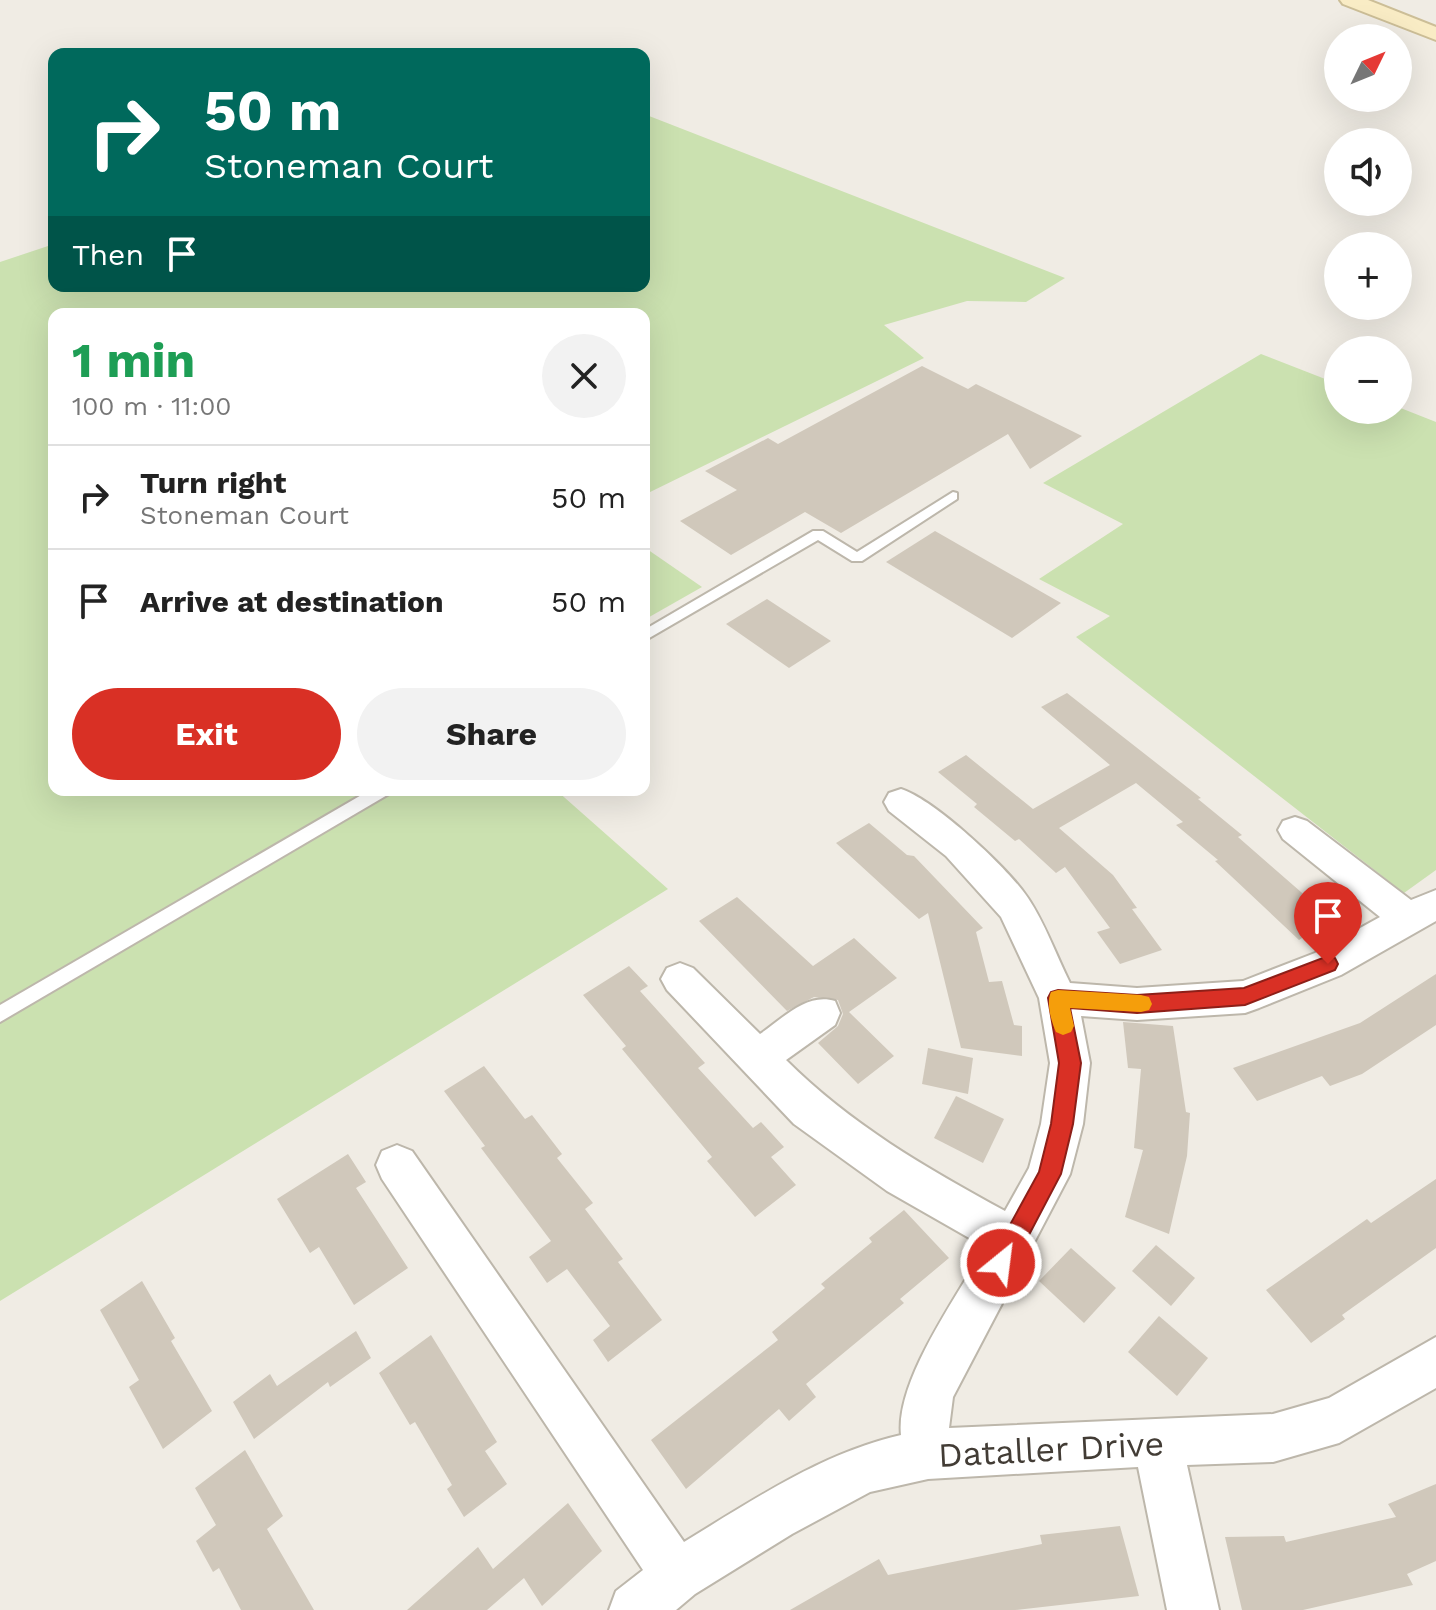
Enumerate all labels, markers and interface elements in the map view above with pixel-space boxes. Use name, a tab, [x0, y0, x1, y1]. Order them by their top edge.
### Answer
north arrow	[1324, 24, 1412, 112]
map controls	[1324, 24, 1412, 424]
text: 50 m	[204, 78, 341, 144]
icon: right	[72, 80, 176, 184]
button: sound	[1324, 128, 1412, 216]
text: Stoneman Court	[204, 145, 493, 187]
icon: arrive	[160, 232, 204, 276]
button: +	[1324, 232, 1412, 320]
text: Then	[72, 237, 144, 272]
text: 1 min	[72, 332, 195, 389]
button: close	[542, 334, 626, 418]
button: −	[1324, 336, 1412, 424]
text: 100 m · 11:00	[72, 391, 232, 421]
text: Turn right	[140, 465, 286, 500]
icon: right	[72, 475, 116, 519]
text: 50 m	[551, 480, 626, 515]
text: Stoneman Court	[140, 500, 349, 530]
icon: arrive	[72, 579, 116, 623]
text: Arrive at destination	[140, 584, 444, 619]
text: 50 m	[551, 584, 626, 619]
button: Exit	[72, 688, 341, 780]
button: Share	[357, 688, 626, 780]
pin	[1294, 882, 1362, 964]
icon: arrive	[1306, 894, 1350, 938]
position arrow	[959, 1221, 1043, 1305]
street label: Dataller Drive	[937, 1423, 1165, 1475]

